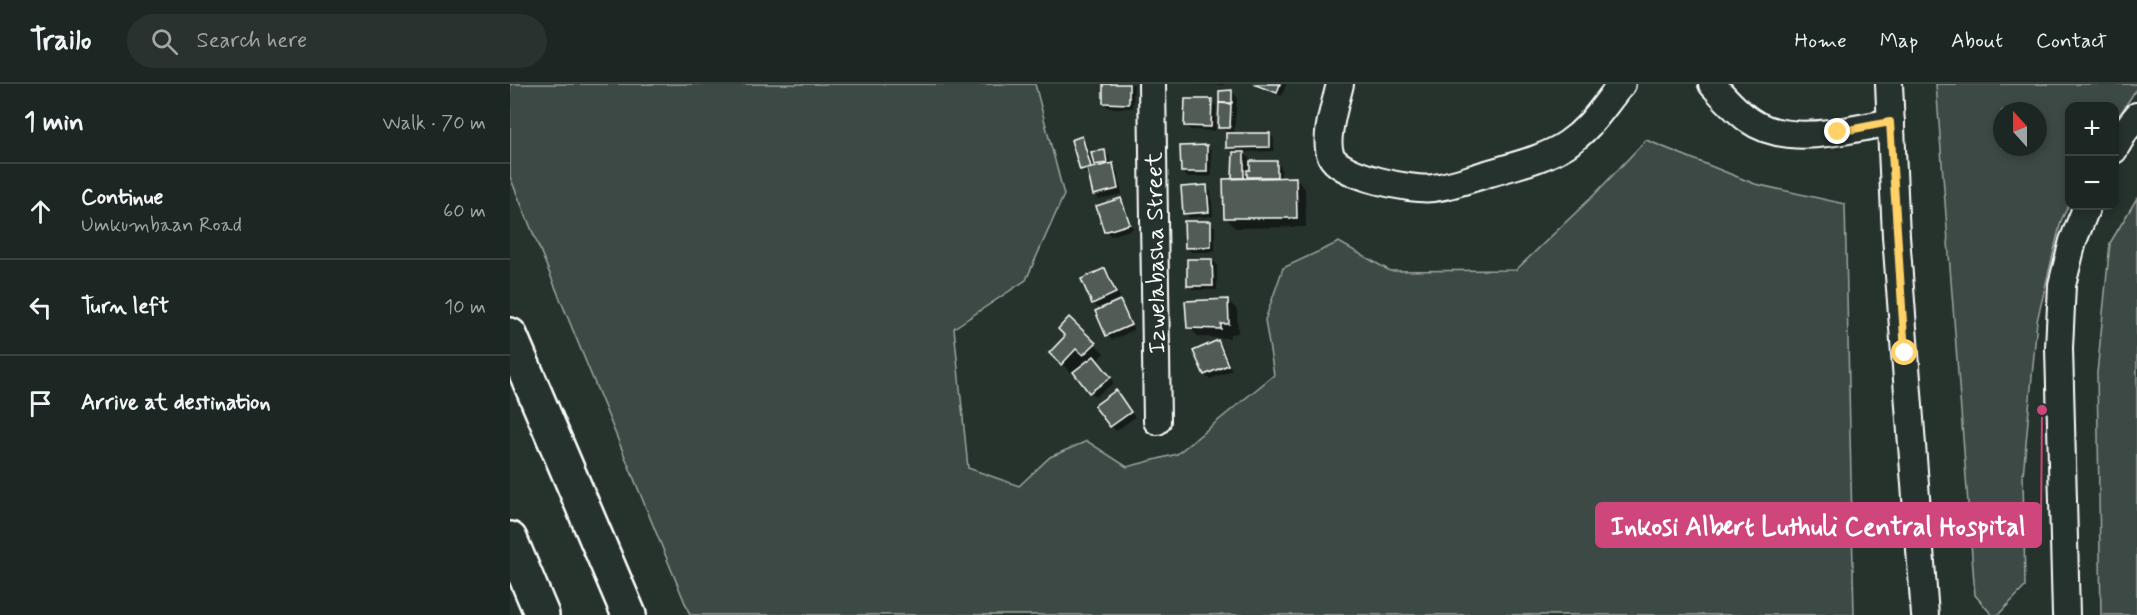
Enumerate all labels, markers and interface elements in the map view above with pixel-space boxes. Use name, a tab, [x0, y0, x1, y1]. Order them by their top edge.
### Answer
search box	[127, 14, 547, 68]
text: Trailo	[30, 23, 91, 60]
icon: search	[148, 25, 181, 58]
text: Search here	[196, 27, 307, 55]
text: Home	[1795, 27, 1847, 55]
text: Map	[1880, 27, 1918, 55]
text: About	[1951, 27, 2003, 55]
text: Contact	[2036, 27, 2107, 55]
north arrow	[1993, 102, 2047, 156]
map controls	[2065, 102, 2119, 210]
button: +	[2065, 102, 2119, 156]
text: 1 min	[24, 106, 84, 140]
text: Walk · 70 m	[383, 110, 486, 137]
route end	[1824, 118, 1850, 144]
street label: Izwelabasha Street	[1139, 152, 1174, 354]
button: −	[2065, 156, 2119, 210]
text: Continue	[81, 184, 163, 212]
icon: ahead	[24, 195, 57, 228]
text: 60 m	[443, 198, 486, 225]
text: Umkumbaan Road	[81, 212, 242, 239]
icon: left	[24, 291, 57, 324]
text: Turn left	[81, 293, 169, 321]
text: 10 m	[444, 294, 486, 321]
route start	[1891, 339, 1917, 365]
icon: arrive	[24, 387, 57, 420]
text: Arrive at destination	[81, 389, 271, 417]
callout: Inkosi Albert Luthuli Central Hospital	[1596, 503, 2041, 547]
text: Inkosi Albert Luthuli Central Hospital	[1611, 511, 2025, 545]

